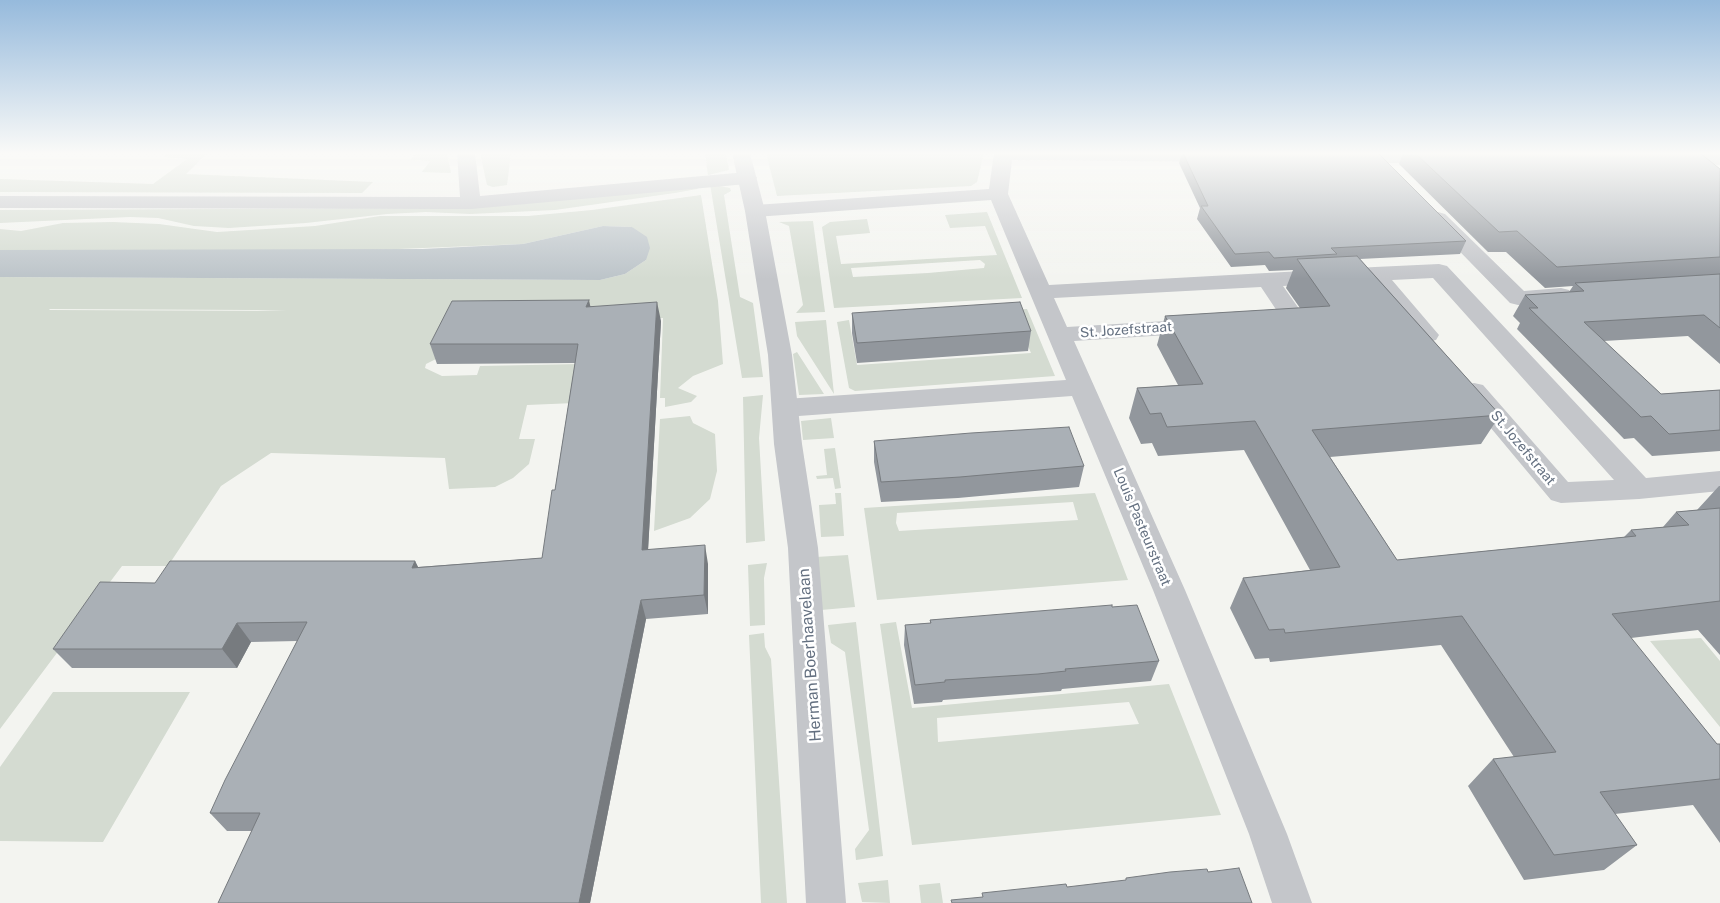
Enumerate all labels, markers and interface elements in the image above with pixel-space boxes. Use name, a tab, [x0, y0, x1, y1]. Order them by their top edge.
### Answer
street label: St. Jozefstraat	[1079, 318, 1173, 342]
street label: St. Jozefstraat	[1487, 407, 1559, 489]
street label: Louis Pasteurstraat	[1110, 466, 1174, 588]
street label: Herman Boerhaavelaan	[794, 568, 826, 742]

